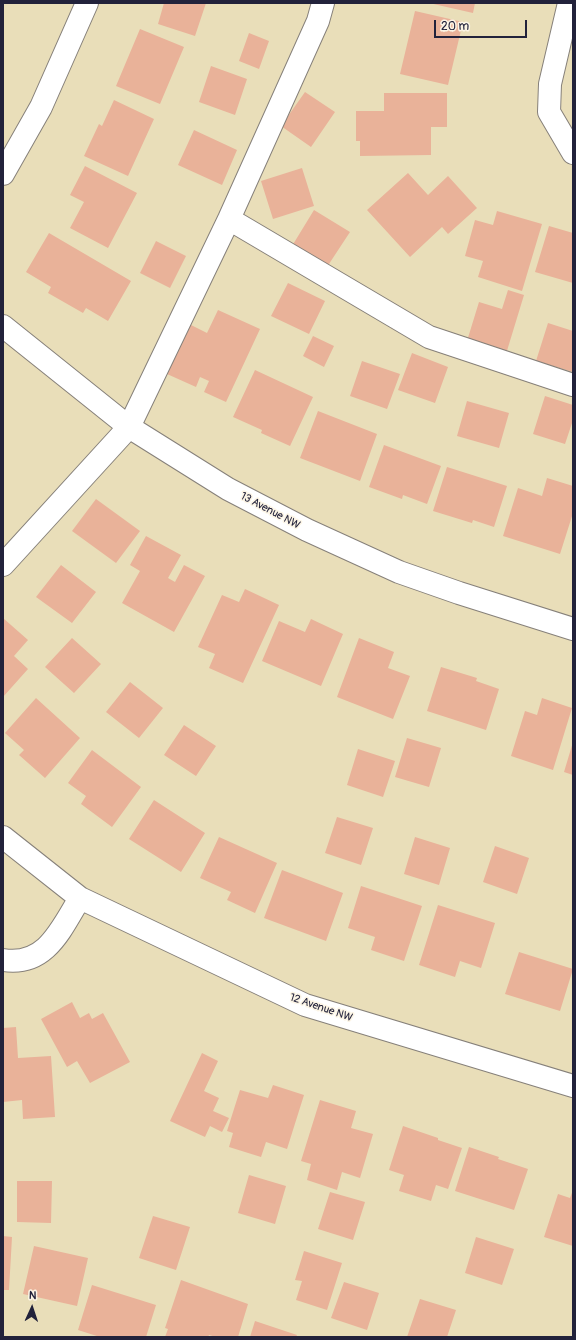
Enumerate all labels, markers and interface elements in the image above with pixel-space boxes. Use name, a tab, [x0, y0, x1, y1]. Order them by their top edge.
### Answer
scale bar	[436, 12, 529, 38]
text: 20 m	[441, 19, 469, 34]
street label: 13 Avenue NW	[238, 490, 302, 532]
street label: 12 Avenue NW	[288, 991, 354, 1025]
north arrow	[12, 1288, 52, 1328]
text: N	[29, 1289, 37, 1302]

